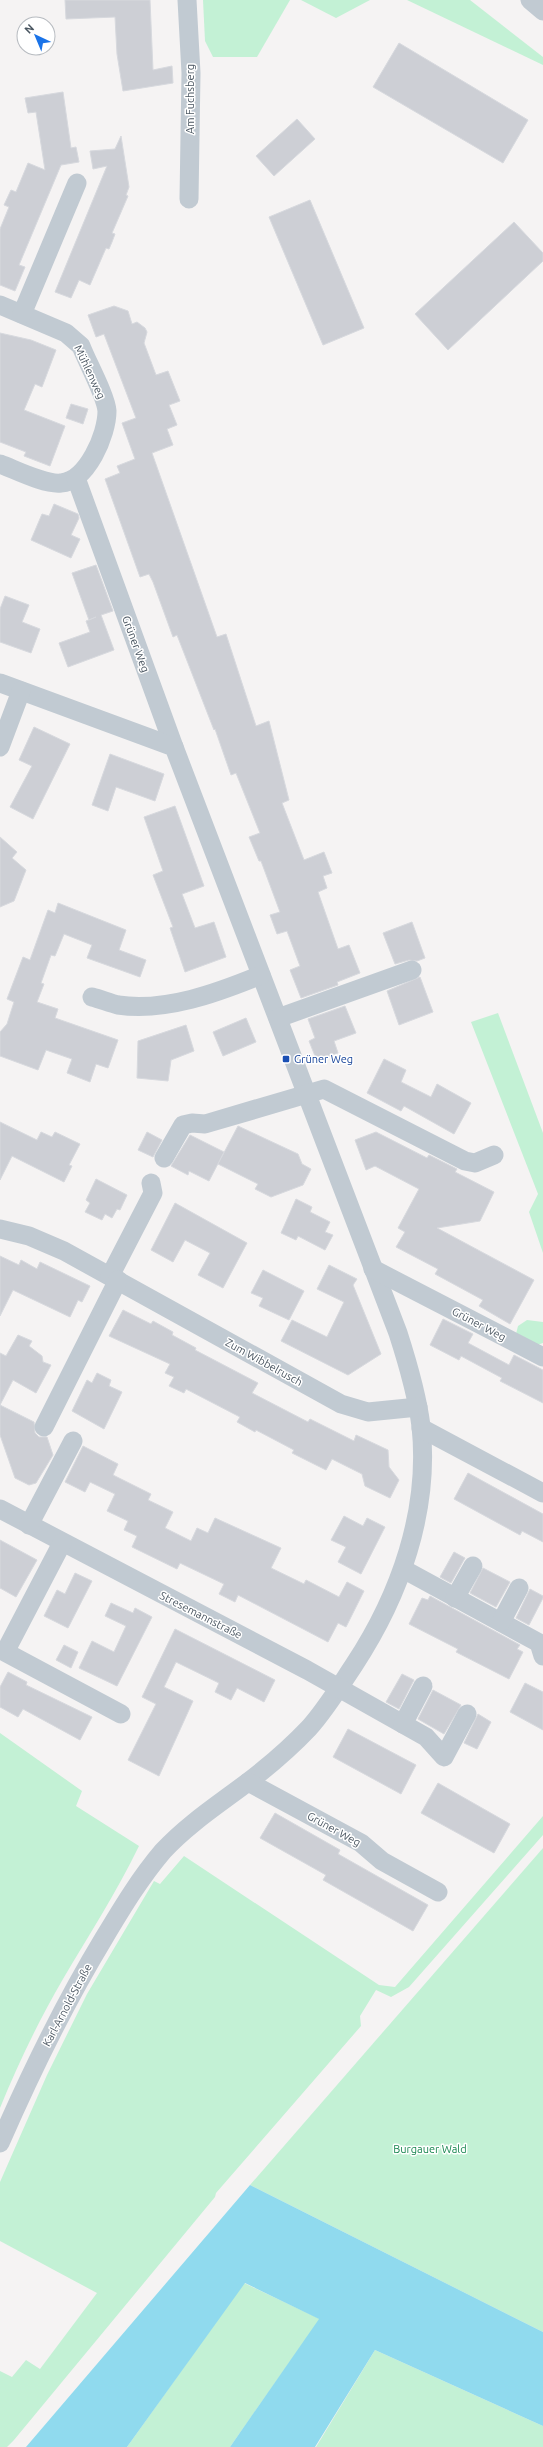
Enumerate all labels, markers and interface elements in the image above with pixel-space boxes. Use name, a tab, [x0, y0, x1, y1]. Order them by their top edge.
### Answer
north arrow	[16, 16, 56, 56]
text: N	[22, 22, 36, 36]
street label: Am Fuchsberg	[184, 64, 196, 134]
street label: Mühlenweg	[72, 343, 108, 401]
street label: Grüner Weg	[120, 614, 152, 674]
place label: Grüner Weg	[294, 1053, 353, 1065]
marker: Grüner Weg	[281, 1054, 291, 1064]
street label: Grüner Weg	[450, 1305, 508, 1343]
street label: Zum Wibbelrusch	[223, 1336, 305, 1388]
street label: Stresemannstraße	[158, 1589, 244, 1641]
street label: Grüner Weg	[305, 1809, 363, 1849]
street label: Karl-Arnold-Straße	[40, 1962, 94, 2048]
park label: Burgauer Wald	[393, 2143, 467, 2155]

